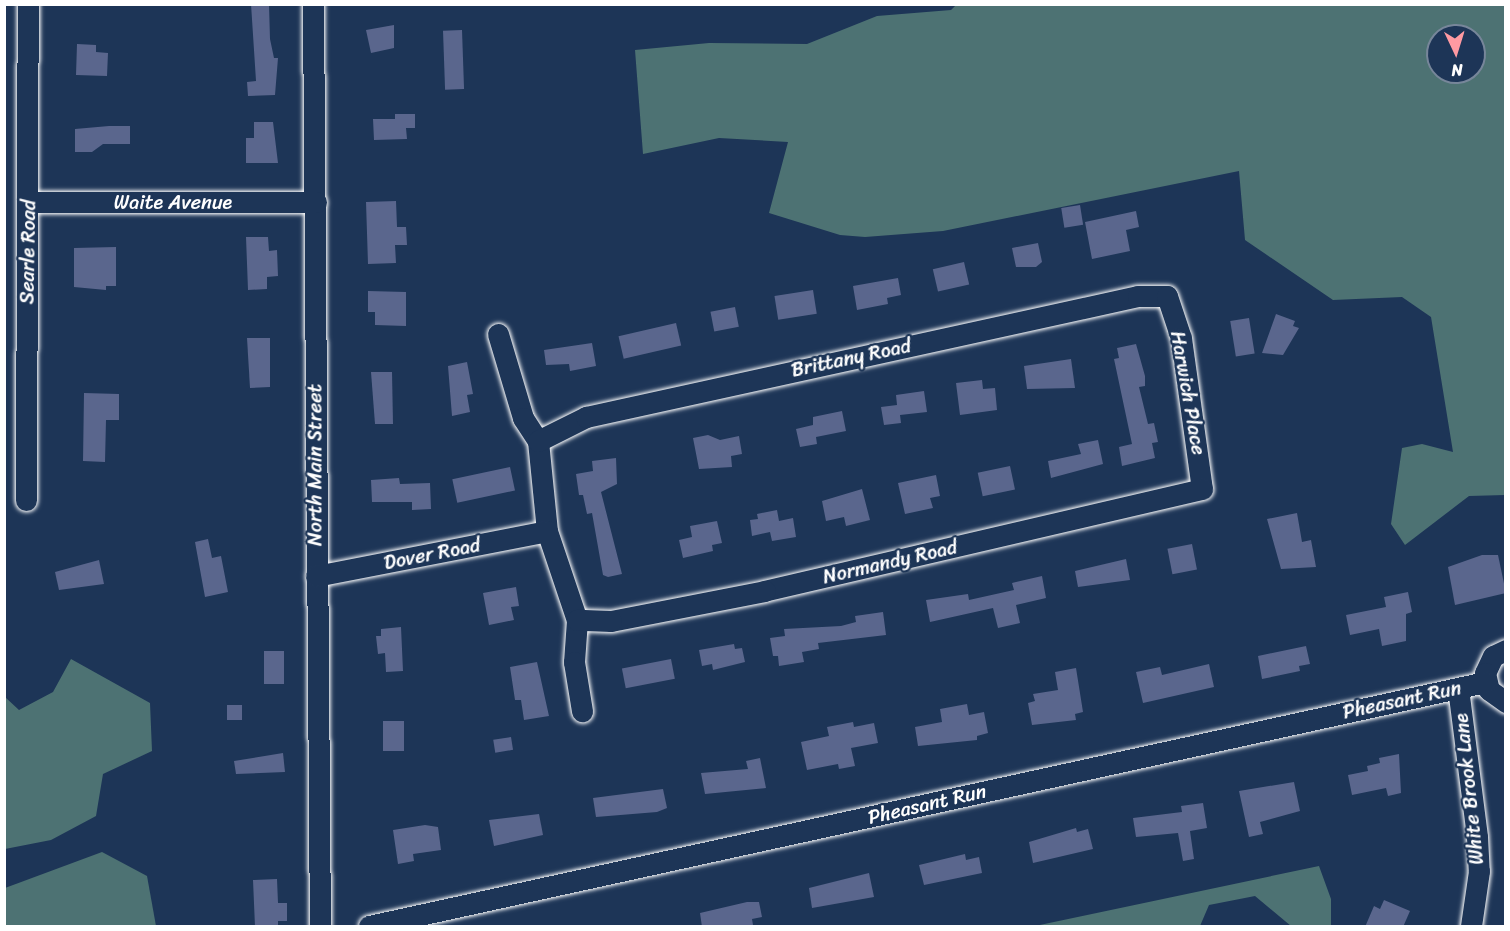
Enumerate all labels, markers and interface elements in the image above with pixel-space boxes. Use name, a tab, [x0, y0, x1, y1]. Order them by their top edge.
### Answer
north arrow	[1426, 24, 1486, 84]
text: N	[1451, 56, 1464, 85]
street label: Waite Avenue	[114, 190, 232, 214]
street label: Searle Road	[15, 200, 41, 304]
street label: Harwich Place	[1165, 329, 1211, 457]
street label: Brittany Road	[789, 334, 913, 382]
street label: North Main Street	[303, 384, 327, 546]
street label: Dover Road	[382, 533, 482, 575]
street label: Normandy Road	[820, 535, 960, 589]
street label: Pheasant Run	[1341, 676, 1463, 724]
street label: White Brook Lane	[1449, 712, 1489, 866]
street label: Pheasant Run	[866, 779, 988, 829]

